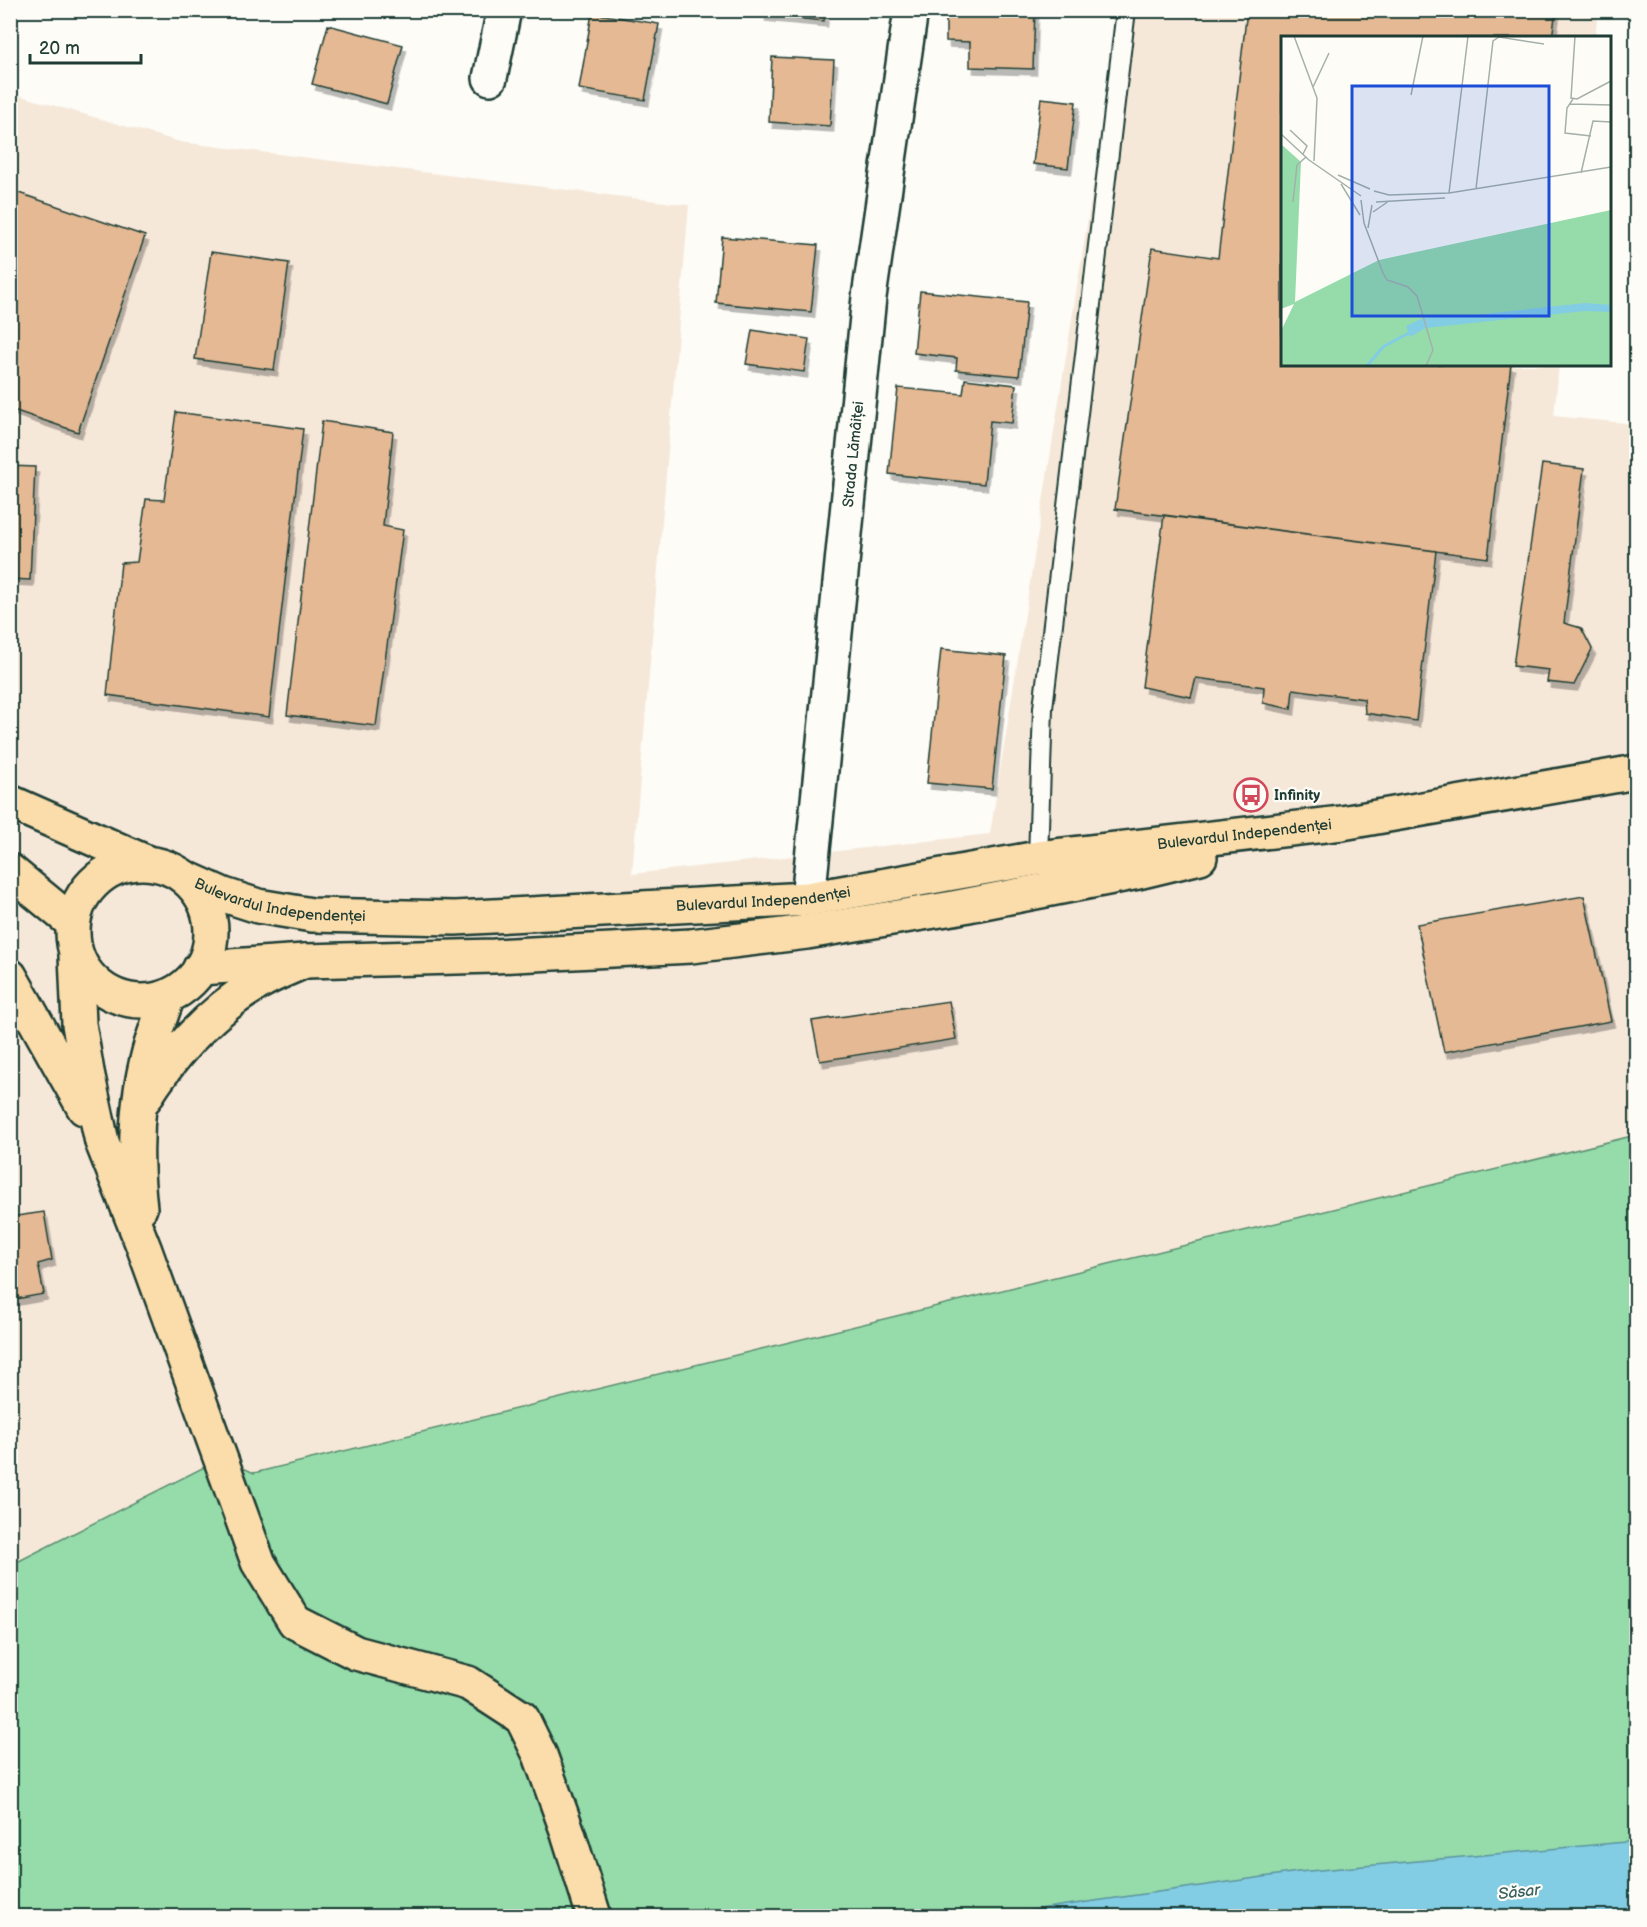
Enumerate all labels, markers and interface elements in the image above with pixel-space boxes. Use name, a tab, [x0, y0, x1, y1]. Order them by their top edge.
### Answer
scale bar	[30, 27, 141, 65]
inset map	[1281, 36, 1611, 366]
text: 20 m	[39, 38, 80, 59]
street label: Strada Lămâiței	[839, 400, 868, 508]
bus stop icon: Infinity	[1233, 777, 1269, 813]
place label: Infinity	[1274, 786, 1320, 805]
street label: Bulevardul Independenței	[1156, 815, 1333, 854]
street label: Bulevardul Independenței	[191, 874, 366, 926]
street label: Bulevardul Independenței	[675, 883, 852, 916]
water label: Săsar	[1497, 1881, 1542, 1904]

